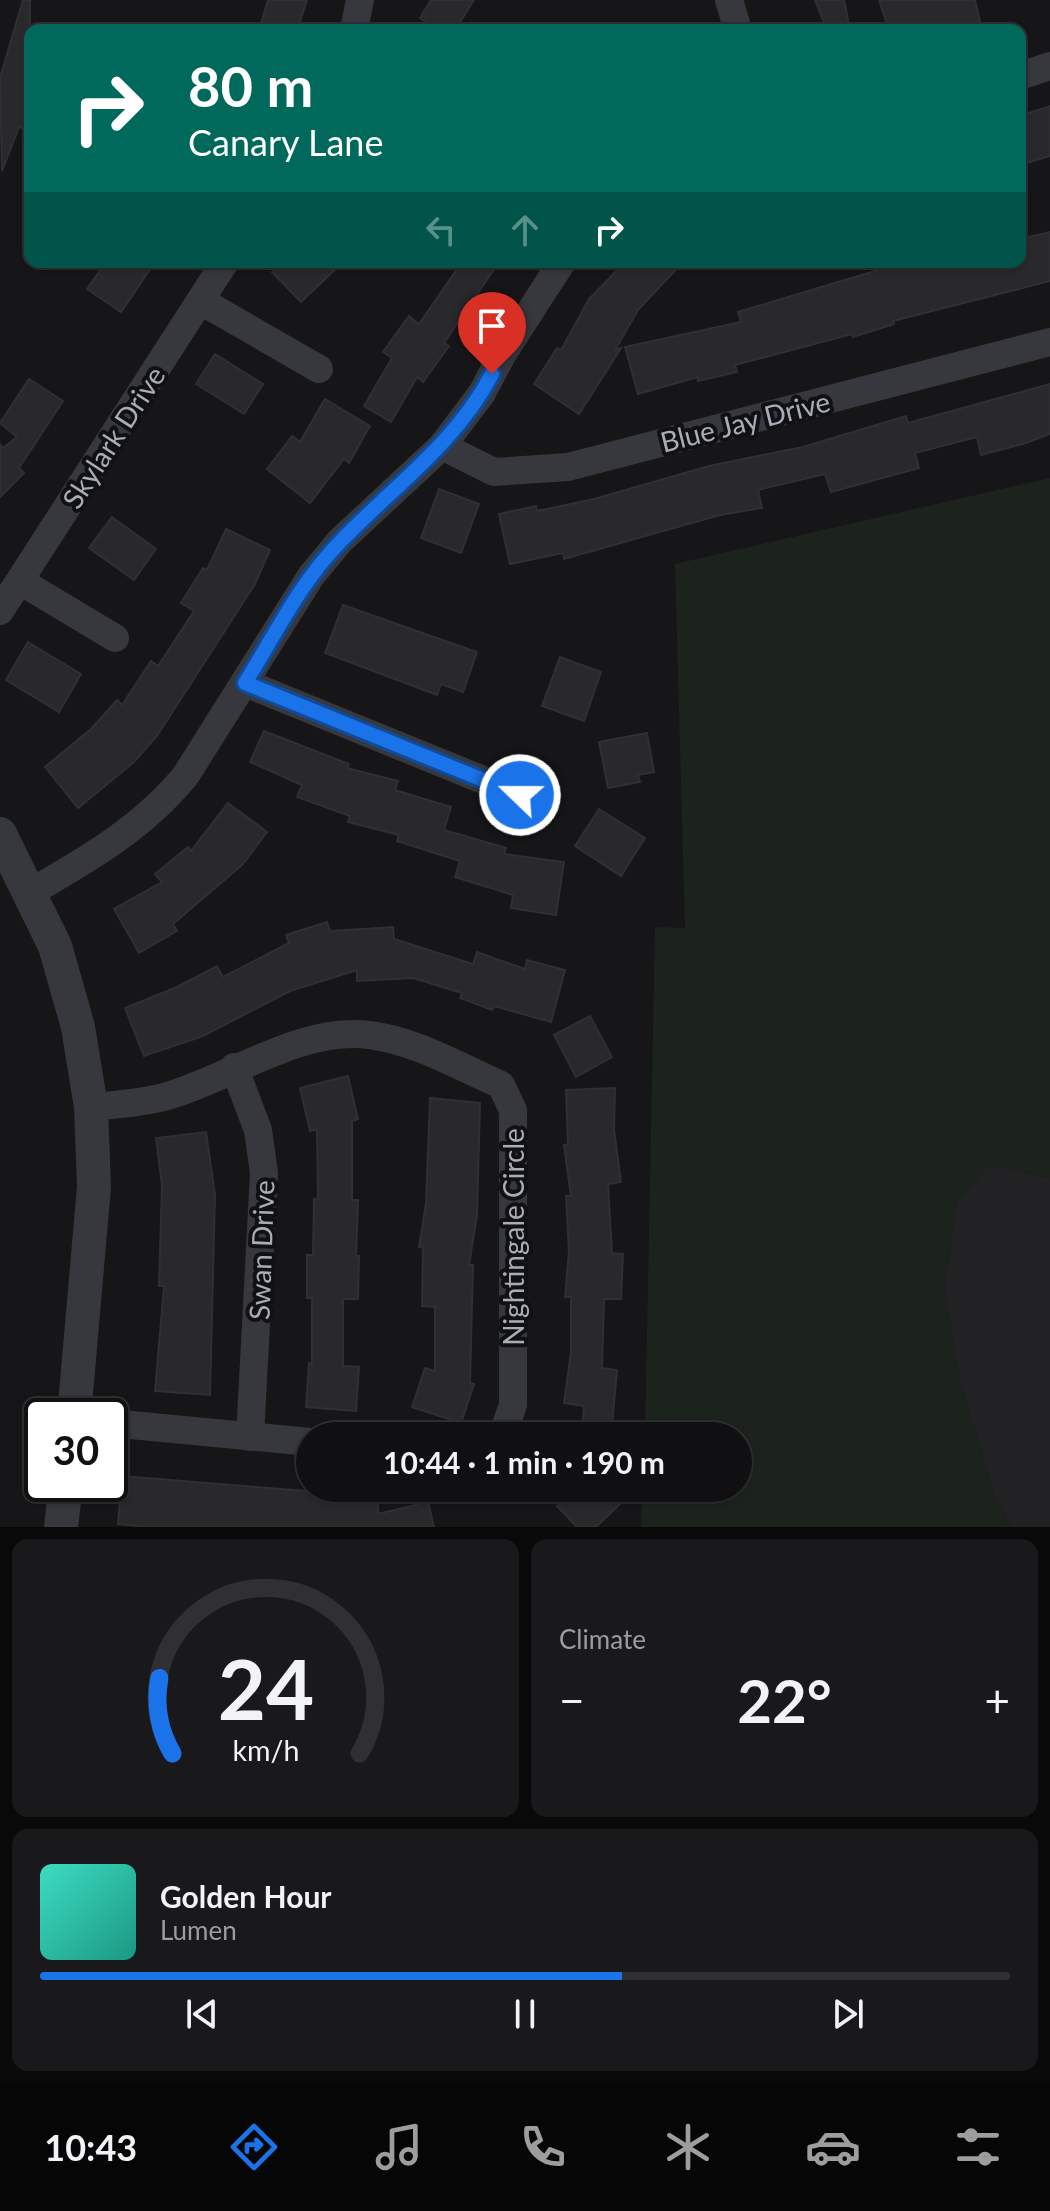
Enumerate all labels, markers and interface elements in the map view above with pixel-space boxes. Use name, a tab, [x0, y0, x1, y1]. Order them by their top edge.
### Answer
text: 80 m	[188, 52, 313, 119]
icon: right	[56, 56, 160, 160]
text: Canary Lane	[188, 120, 383, 164]
icon: left	[419, 208, 463, 252]
icon: ahead	[503, 208, 547, 252]
icon: right	[587, 208, 631, 252]
pin	[458, 292, 526, 374]
icon: arrive	[470, 304, 514, 348]
street label: Skylark Drive	[54, 360, 172, 514]
street label: Blue Jay Drive	[657, 383, 833, 459]
position arrow	[478, 753, 562, 837]
street label: Nightingale Circle	[496, 1128, 530, 1346]
street label: Swan Drive	[242, 1179, 280, 1321]
speed limit sign: 30	[24, 1398, 128, 1502]
text: 10:44 · 1 min · 190 m	[383, 1444, 665, 1480]
text: Climate	[559, 1623, 646, 1655]
text: 24	[217, 1638, 314, 1738]
text: 22°	[737, 1664, 832, 1736]
text: −	[559, 1674, 585, 1726]
text: +	[984, 1674, 1010, 1726]
text: km/h	[232, 1733, 299, 1767]
text: Golden Hour	[160, 1878, 332, 1914]
text: Lumen	[160, 1914, 237, 1946]
icon: previous	[180, 1992, 224, 2036]
icon: pause	[503, 1992, 547, 2036]
icon: next	[826, 1992, 870, 2036]
icon: directions	[226, 2119, 282, 2175]
icon: music	[371, 2119, 427, 2175]
icon: phone	[515, 2119, 571, 2175]
icon: climate	[660, 2119, 716, 2175]
icon: car	[805, 2119, 861, 2175]
icon: filters	[950, 2119, 1006, 2175]
text: 10:43	[44, 2125, 137, 2169]

